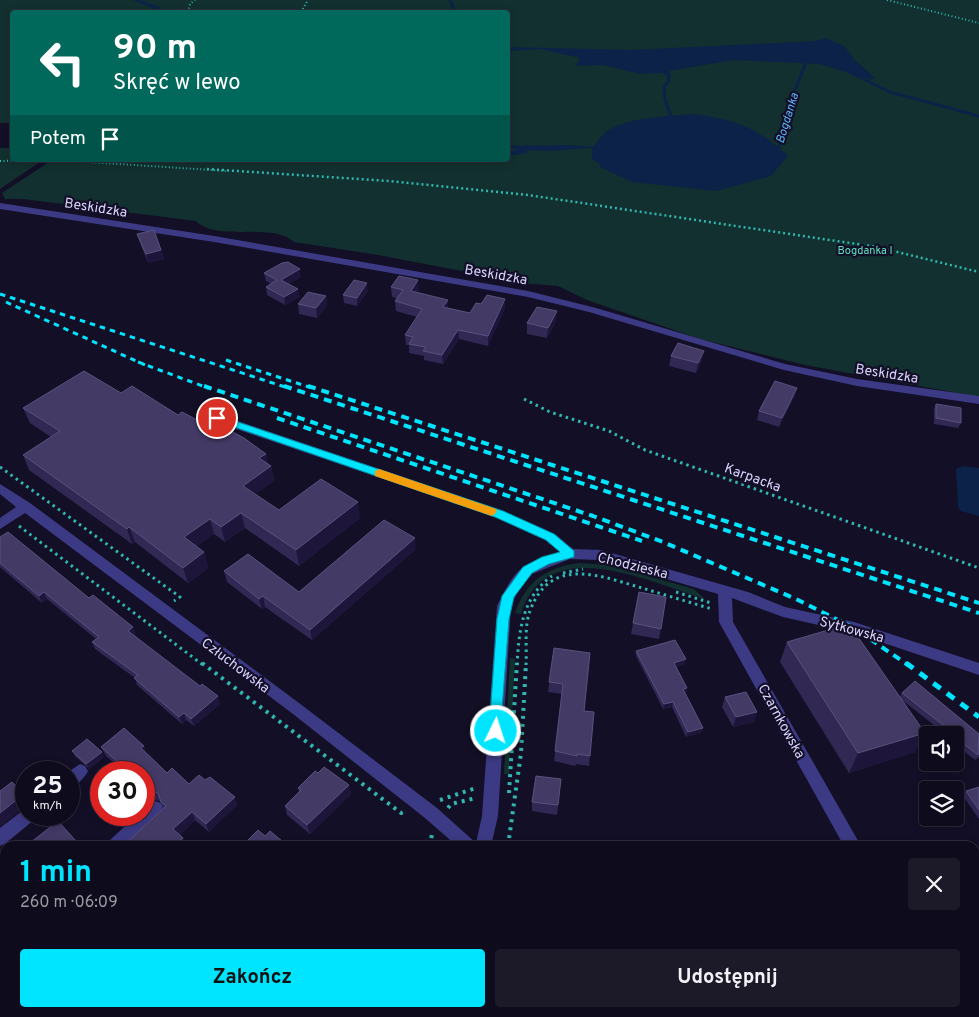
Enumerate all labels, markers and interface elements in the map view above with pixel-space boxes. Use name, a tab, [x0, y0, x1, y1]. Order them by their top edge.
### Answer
text: 90 m	[113, 27, 197, 71]
icon: left	[30, 30, 95, 95]
text: Skręć w lewo	[113, 70, 241, 97]
water label: Bogdanka	[773, 90, 803, 145]
icon: arrive	[96, 125, 124, 153]
text: Potem	[30, 127, 86, 151]
street label: Beskidzka	[63, 195, 129, 222]
park label: Bogdanka I	[837, 244, 893, 258]
street label: Beskidzka	[463, 262, 529, 289]
street label: Beskidzka	[854, 361, 920, 388]
pin	[196, 397, 238, 439]
icon: arrive	[203, 404, 231, 432]
street label: Karpacka	[722, 460, 783, 497]
street label: Chodzieska	[596, 549, 670, 583]
street label: Sytkowska	[817, 614, 886, 647]
street label: Człuchowska	[198, 635, 273, 697]
street label: Czarnkowska	[753, 682, 808, 762]
position arrow	[469, 704, 521, 756]
map controls	[919, 726, 964, 826]
button: sound	[919, 726, 964, 771]
speed limit sign: 30	[90, 761, 155, 826]
text: 25	[32, 771, 63, 803]
button: layers	[919, 781, 964, 826]
text: km/h	[33, 798, 62, 814]
text: 1 min	[20, 855, 92, 892]
button: close	[908, 858, 960, 910]
text: 260 m · 06:09	[20, 893, 118, 913]
button: Zakończ	[20, 949, 485, 1007]
button: Udostępnij	[495, 949, 960, 1007]

